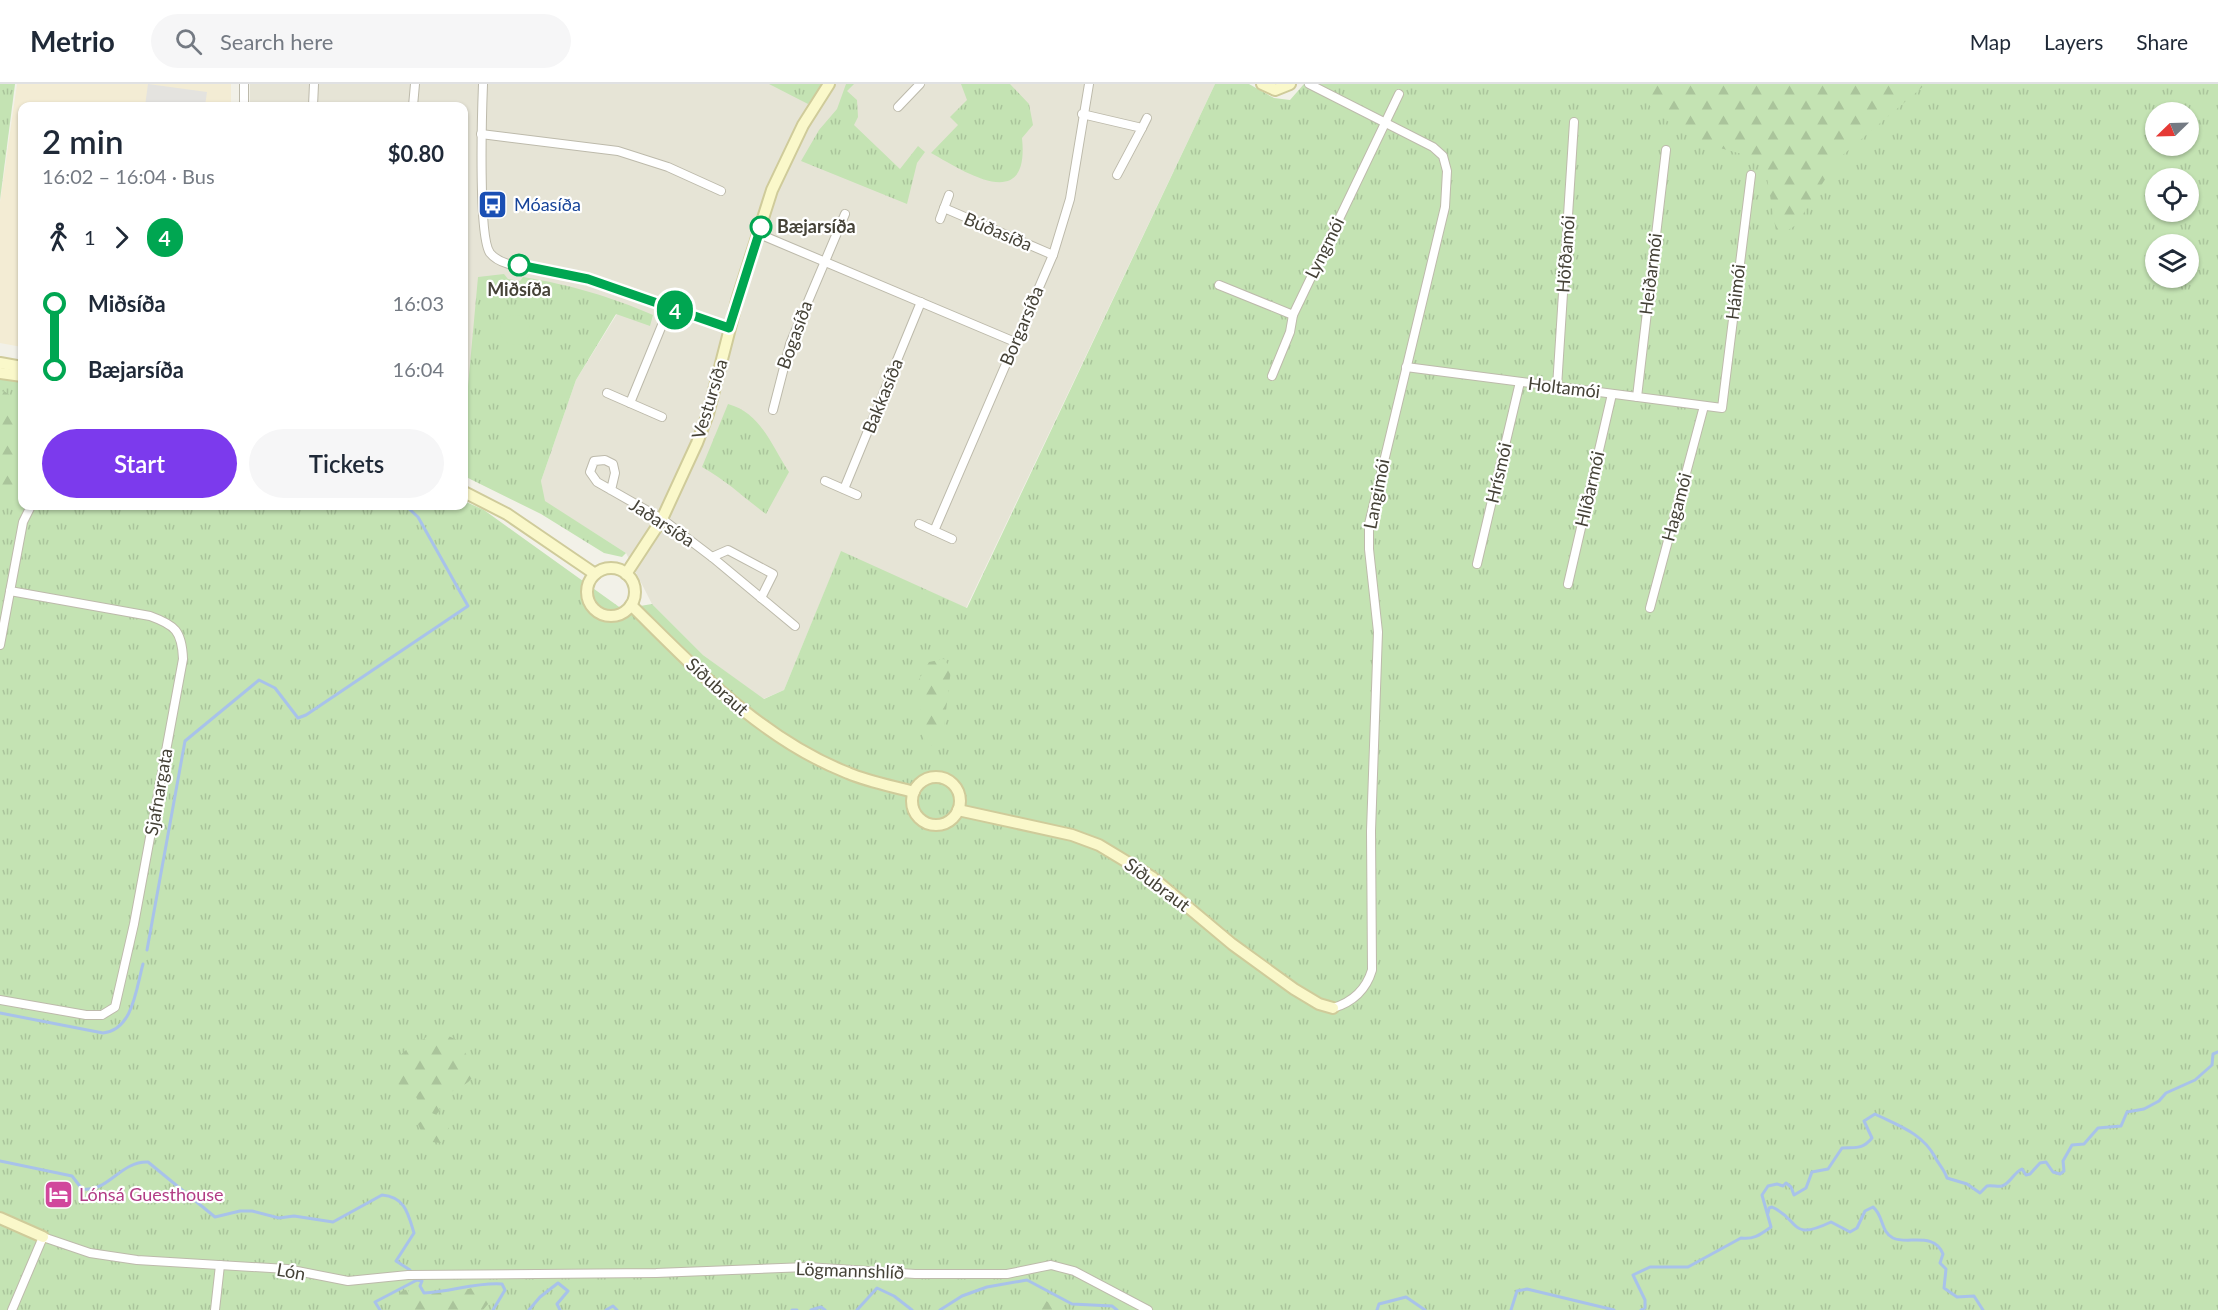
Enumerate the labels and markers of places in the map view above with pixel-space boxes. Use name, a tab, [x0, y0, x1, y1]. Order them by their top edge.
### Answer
bus stop icon: Móasíða	[477, 189, 509, 221]
place label: Móasíða	[514, 193, 581, 215]
place label: Bæjarsíða	[777, 215, 856, 237]
marker: Bæjarsíða	[750, 216, 772, 238]
marker: Miðsíða	[508, 254, 530, 276]
place label: Miðsíða	[487, 278, 551, 300]
hotel icon: Lónsá Guesthouse	[42, 1179, 74, 1211]
place label: Lónsá Guesthouse	[79, 1183, 224, 1205]

